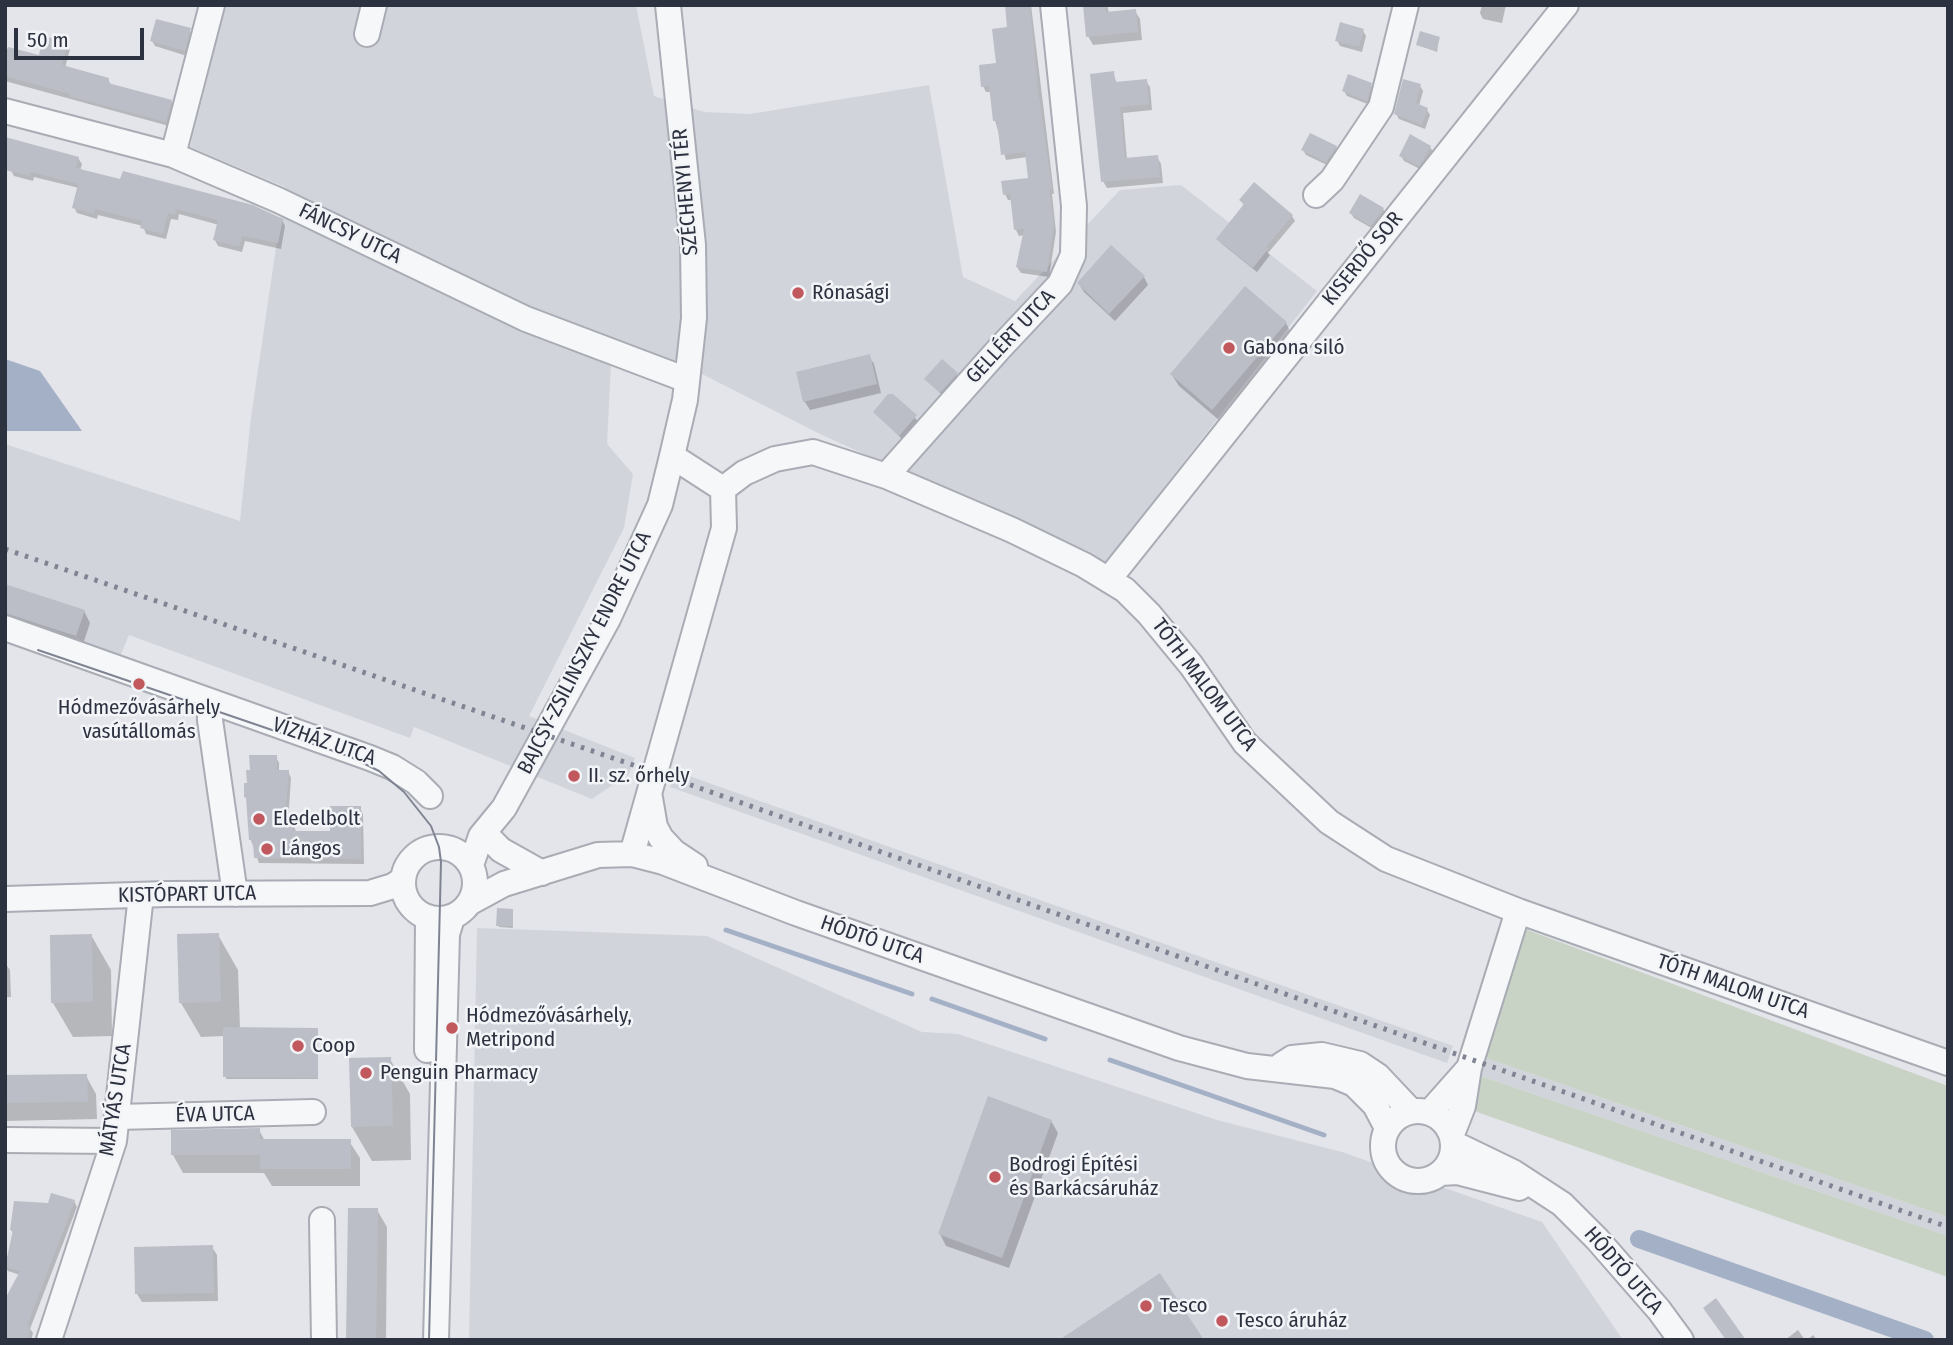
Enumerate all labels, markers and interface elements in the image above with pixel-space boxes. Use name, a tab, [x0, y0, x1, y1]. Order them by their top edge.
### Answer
scale bar	[18, 14, 147, 58]
text: 50 m	[27, 27, 69, 53]
street label: SZÉCHENYI TÉR	[668, 127, 704, 257]
street label: FÁNCSY UTCA	[295, 198, 405, 270]
street label: KISERDŐ SOR	[1317, 207, 1409, 311]
place label: Rónasági	[812, 280, 889, 306]
marker: Rónasági	[790, 285, 806, 301]
street label: GELLÉRT UTCA	[961, 285, 1061, 389]
place label: Gabona siló	[1243, 335, 1345, 361]
marker: Gabona siló	[1221, 340, 1237, 356]
street label: BAJCSY-ZSILINSZKY ENDRE UTCA	[513, 528, 657, 778]
street label: TÓTH MALOM UTCA	[1146, 614, 1262, 756]
marker: Hódmezővásárhely vasútállomás	[131, 676, 147, 692]
place label: Hódmezővásárhely vasútállomás	[58, 695, 220, 745]
street label: VÍZHÁZ UTCA	[269, 713, 379, 771]
place label: II. sz. őrhely	[588, 763, 690, 789]
marker: II. sz. őrhely	[566, 768, 582, 784]
place label: Eledelbolt	[273, 806, 360, 832]
marker: Eledelbolt	[251, 811, 267, 827]
place label: Lángos	[281, 836, 341, 862]
marker: Lángos	[259, 841, 275, 857]
street label: KISTÓPART UTCA	[118, 881, 256, 909]
street label: HÓDTÓ UTCA	[817, 911, 927, 969]
street label: TÓTH MALOM UTCA	[1654, 949, 1812, 1025]
place label: Hódmezővásárhely, Metripond	[466, 1003, 632, 1053]
marker: Hódmezővásárhely, Metripond	[444, 1020, 460, 1036]
place label: Coop	[312, 1033, 356, 1059]
marker: Coop	[290, 1038, 306, 1054]
street label: MÁTYÁS UTCA	[95, 1042, 137, 1158]
place label: Penguin Pharmacy	[380, 1060, 538, 1086]
marker: Penguin Pharmacy	[358, 1065, 374, 1081]
street label: ÉVA UTCA	[175, 1102, 255, 1128]
place label: Bodrogi Építési és Barkácsáruház	[1009, 1152, 1158, 1202]
marker: Bodrogi Építési és Barkácsáruház	[987, 1169, 1003, 1185]
street label: HÓDTÓ UTCA	[1578, 1222, 1668, 1320]
place label: Tesco	[1160, 1293, 1208, 1319]
marker: Tesco	[1138, 1298, 1154, 1314]
place label: Tesco áruház	[1236, 1308, 1347, 1334]
marker: Tesco áruház	[1214, 1313, 1230, 1329]

